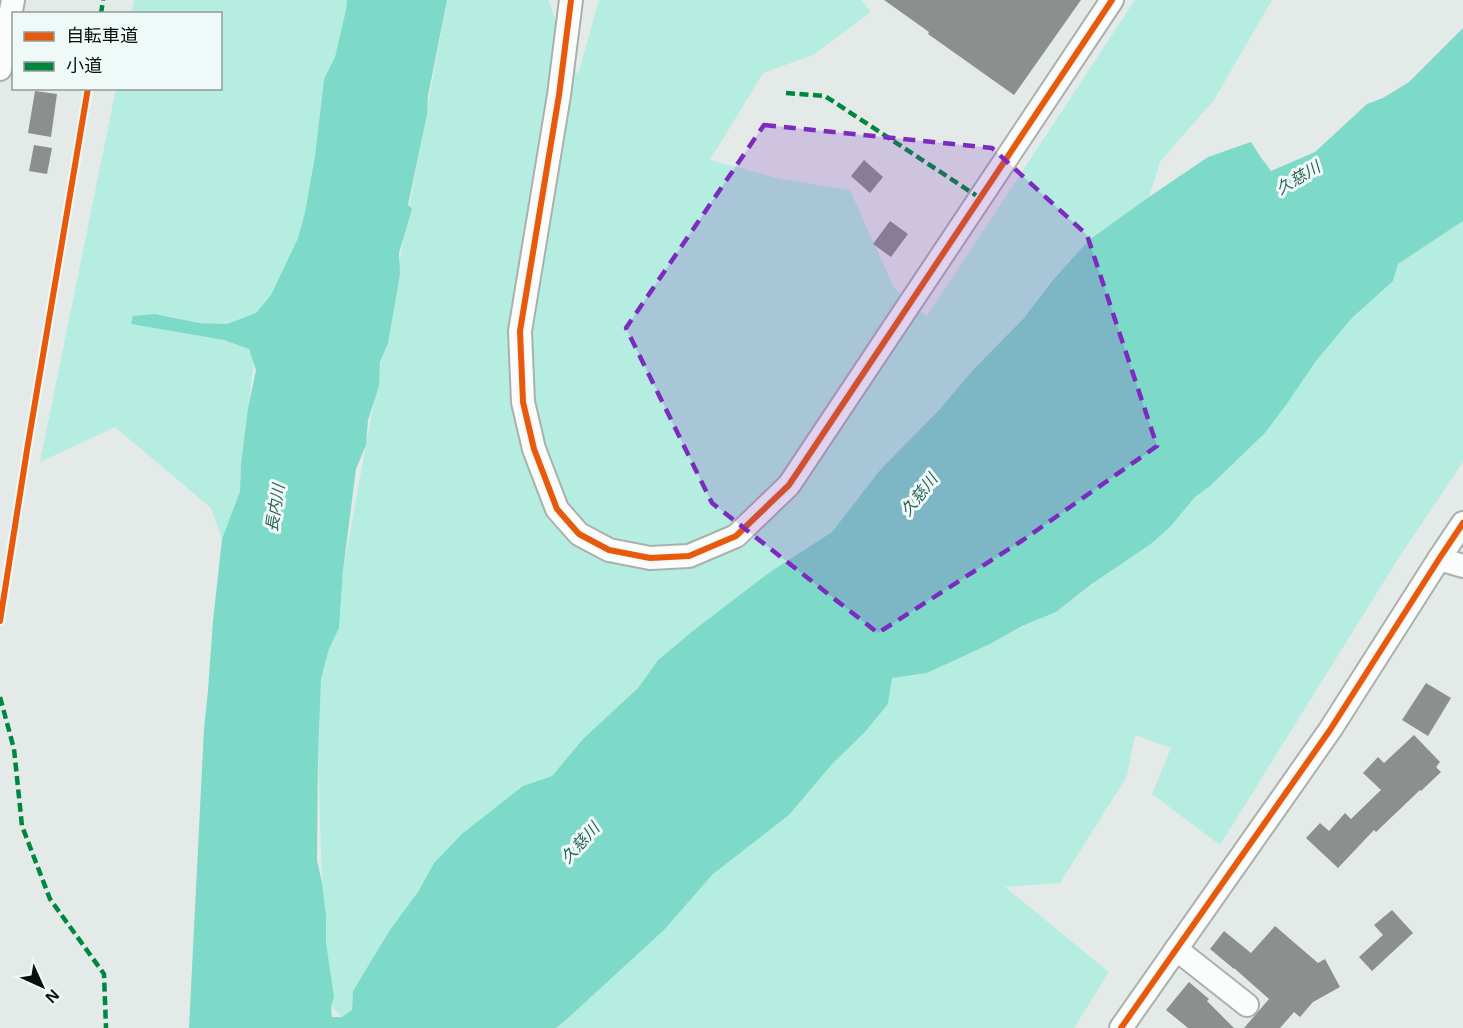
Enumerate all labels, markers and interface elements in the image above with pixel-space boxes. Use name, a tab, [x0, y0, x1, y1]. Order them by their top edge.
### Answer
legend	[12, 12, 222, 90]
text: 自転車道	[66, 26, 138, 46]
text: 小道	[66, 56, 102, 76]
water label: 久慈川	[1273, 157, 1325, 198]
water label: 久慈川	[898, 469, 942, 519]
water label: 長内川	[263, 481, 287, 533]
water label: 久慈川	[558, 818, 604, 867]
north arrow	[12, 956, 72, 1016]
text: N	[42, 986, 62, 1006]

